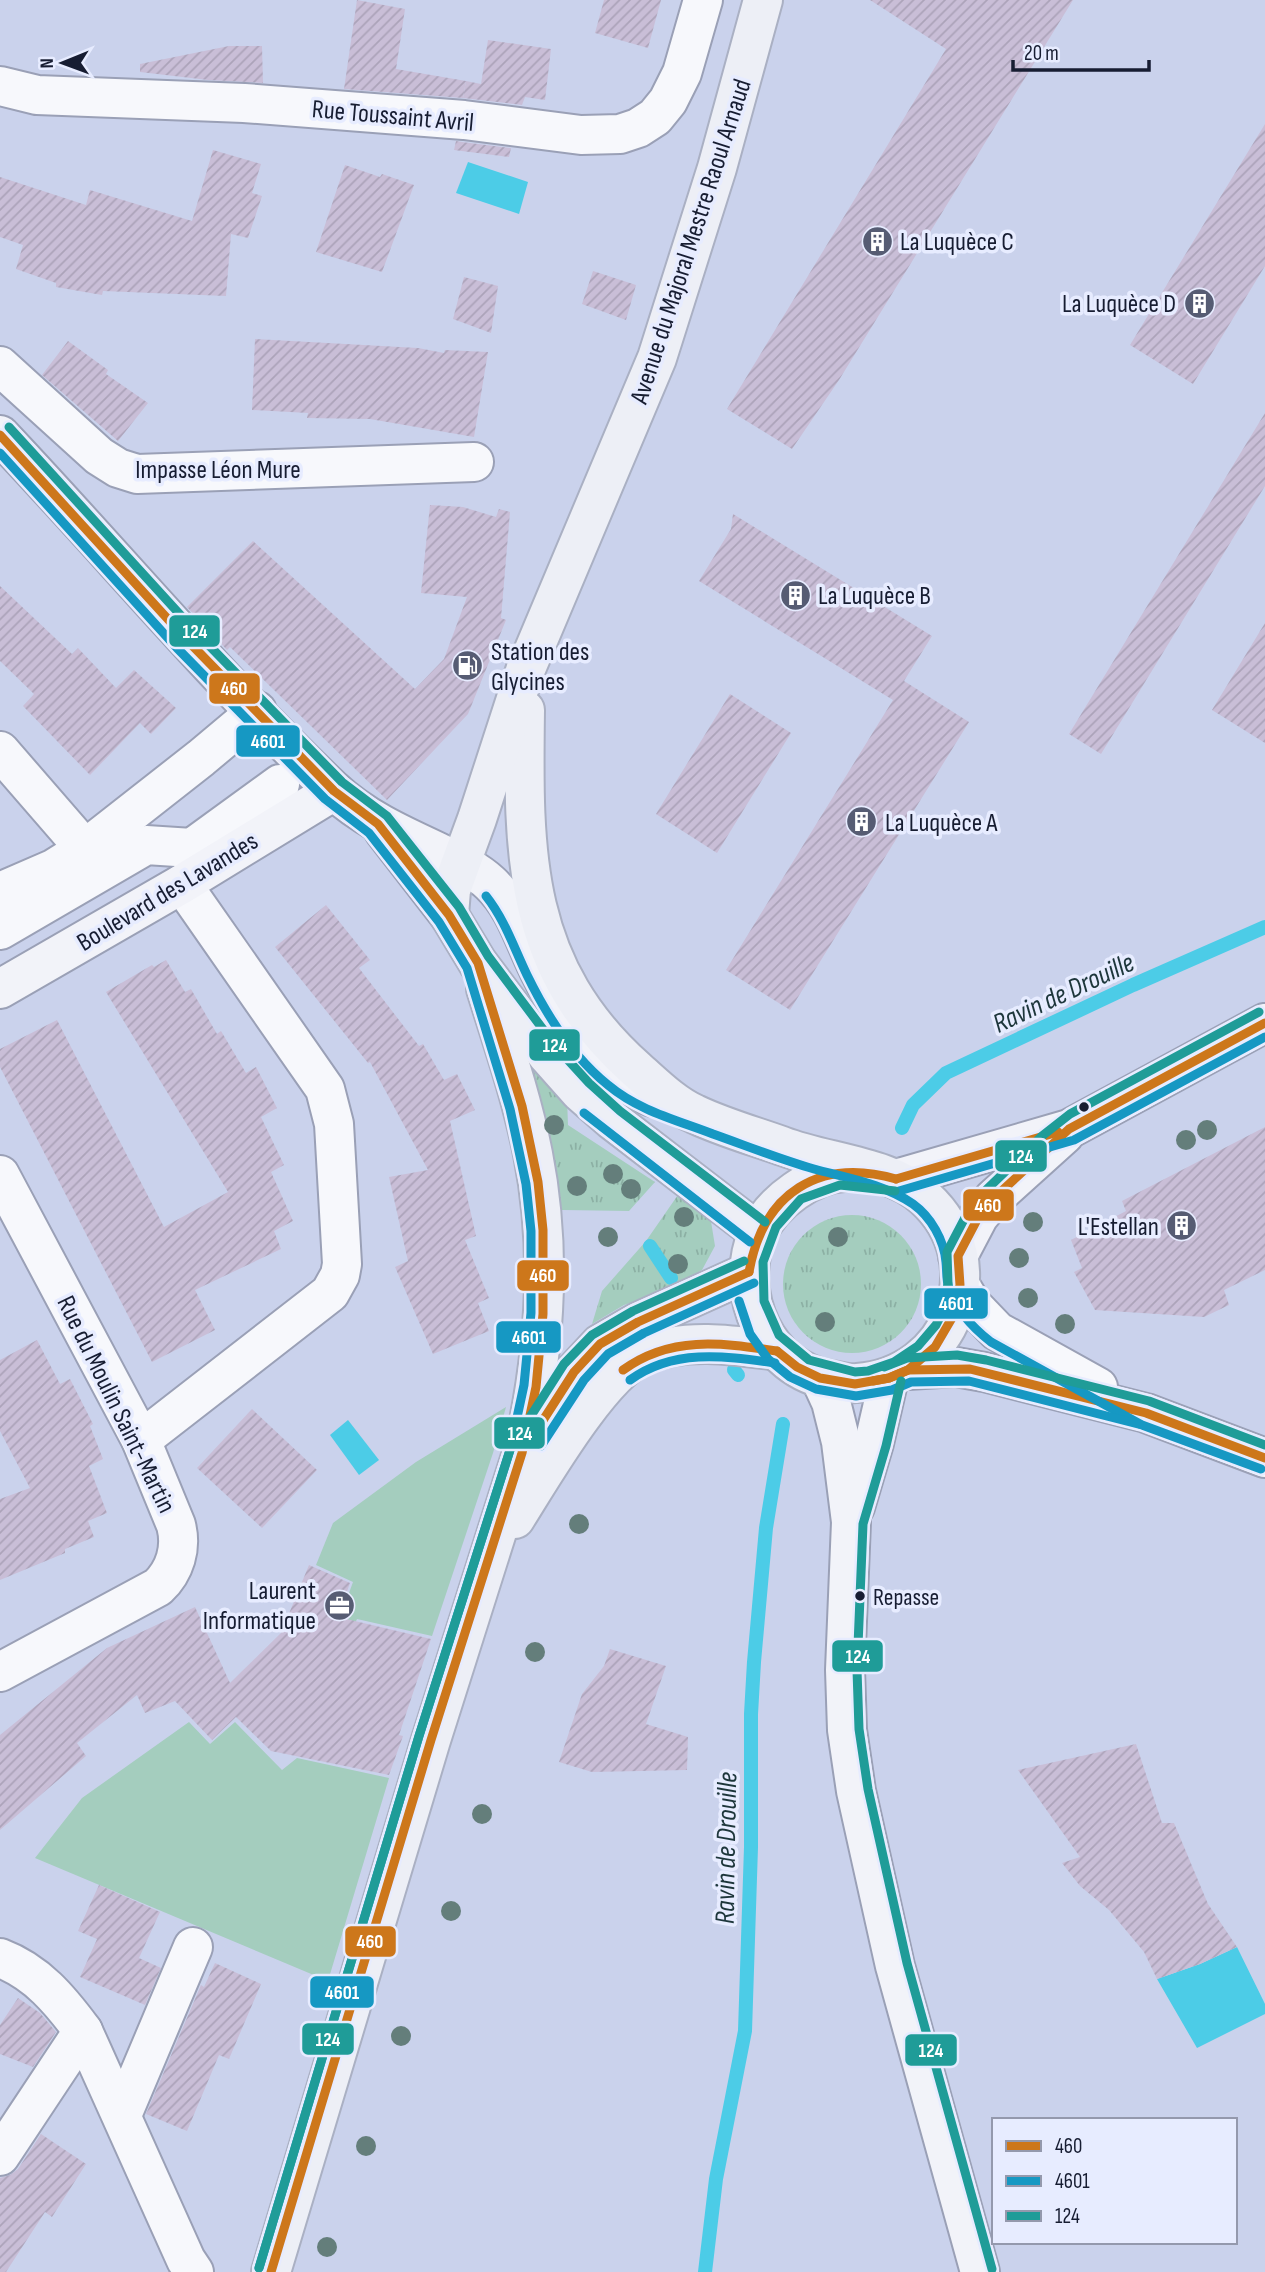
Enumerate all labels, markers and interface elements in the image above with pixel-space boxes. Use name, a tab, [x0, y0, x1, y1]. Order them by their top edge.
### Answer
north arrow	[28, 28, 98, 98]
scale bar	[1013, 28, 1150, 72]
text: 20 m	[1024, 41, 1059, 66]
text: N	[36, 58, 59, 69]
street label: Avenue du Majoral Mestre Raoul Arnaud	[624, 75, 759, 409]
street label: Rue Toussaint Avril	[311, 94, 475, 139]
building icon: La Luquèce C	[860, 224, 894, 258]
place label: La Luquèce C	[900, 227, 1014, 258]
building icon: La Luquèce D	[1182, 286, 1216, 320]
place label: La Luquèce D	[1062, 289, 1176, 320]
street label: Impasse Léon Mure	[135, 455, 301, 486]
building icon: La Luquèce B	[778, 578, 812, 612]
place label: La Luquèce B	[818, 581, 931, 612]
line badge: 124	[168, 614, 221, 648]
text: 124	[183, 621, 208, 644]
place label: Station des Glycines	[491, 637, 589, 698]
fuel station icon: Station des Glycines	[451, 649, 485, 683]
line badge: 460	[208, 672, 261, 705]
text: 460	[221, 678, 247, 701]
line badge: 4601	[235, 724, 301, 758]
text: 4601	[251, 731, 286, 754]
building icon: La Luquèce A	[845, 805, 879, 839]
place label: La Luquèce A	[885, 808, 998, 839]
street label: Boulevard des Lavandes	[72, 826, 264, 959]
water label: Ravin de Drouille	[988, 946, 1140, 1040]
line badge: 124	[528, 1028, 581, 1062]
text: 124	[543, 1035, 568, 1058]
unlabelled marker	[1077, 1100, 1091, 1114]
line badge: 124	[994, 1139, 1048, 1173]
text: 124	[1009, 1146, 1034, 1169]
line badge: 460	[962, 1188, 1015, 1222]
text: 460	[975, 1195, 1001, 1218]
building icon: L'Estellan	[1165, 1209, 1199, 1243]
place label: L'Estellan	[1078, 1212, 1159, 1243]
line badge: 460	[516, 1259, 570, 1292]
text: 460	[530, 1265, 556, 1288]
line badge: 4601	[923, 1287, 989, 1320]
street label: Rue du Moulin Saint-Martin	[50, 1291, 182, 1518]
text: 4601	[939, 1293, 974, 1316]
line badge: 4601	[495, 1320, 562, 1354]
text: 4601	[512, 1327, 547, 1350]
line badge: 124	[493, 1416, 546, 1450]
text: 124	[508, 1423, 533, 1446]
place label: Laurent Informatique	[203, 1576, 316, 1637]
place label: Repasse	[873, 1583, 939, 1612]
office icon: Laurent Informatique	[322, 1588, 356, 1622]
marker: Repasse	[853, 1589, 867, 1603]
line badge: 124	[831, 1639, 884, 1673]
text: 124	[846, 1646, 871, 1669]
water label: Ravin de Drouille	[709, 1772, 744, 1924]
line badge: 460	[344, 1925, 397, 1958]
text: 460	[357, 1931, 383, 1954]
line badge: 4601	[309, 1975, 375, 2009]
text: 4601	[325, 1982, 360, 2005]
line badge: 124	[301, 2022, 355, 2056]
text: 124	[316, 2029, 341, 2052]
line badge: 124	[904, 2033, 958, 2067]
text: 124	[919, 2040, 944, 2063]
legend	[992, 2118, 1237, 2244]
text: 460	[1055, 2134, 1082, 2159]
text: 4601	[1055, 2169, 1090, 2194]
text: 124	[1055, 2204, 1080, 2229]

